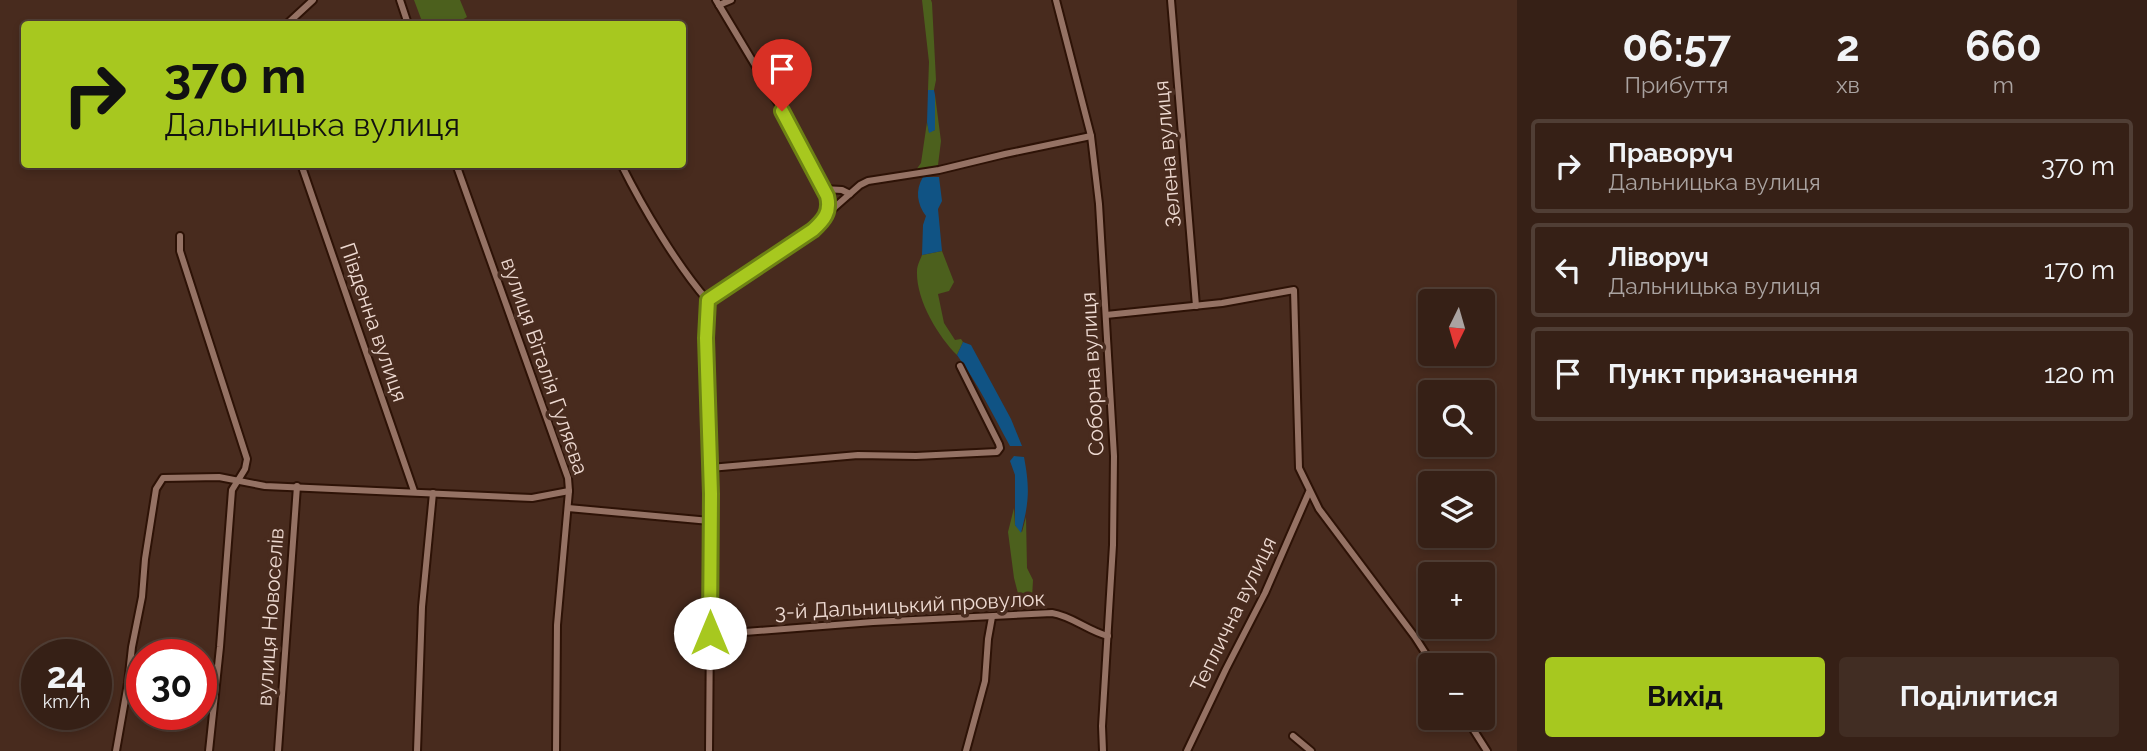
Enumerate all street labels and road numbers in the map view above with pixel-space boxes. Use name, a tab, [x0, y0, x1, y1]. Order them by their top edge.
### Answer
street label: Зелена вулиця	[1148, 80, 1186, 228]
street label: Південна вулиця	[335, 239, 413, 405]
street label: вулиця Віталія Гуляєва	[496, 254, 594, 478]
street label: Соборна вулиця	[1075, 291, 1109, 457]
street label: вулиця Новоселів	[251, 527, 289, 707]
street label: Теплична вулиця	[1185, 533, 1281, 695]
street label: 3-й Дальницький провулок	[774, 585, 1046, 625]

